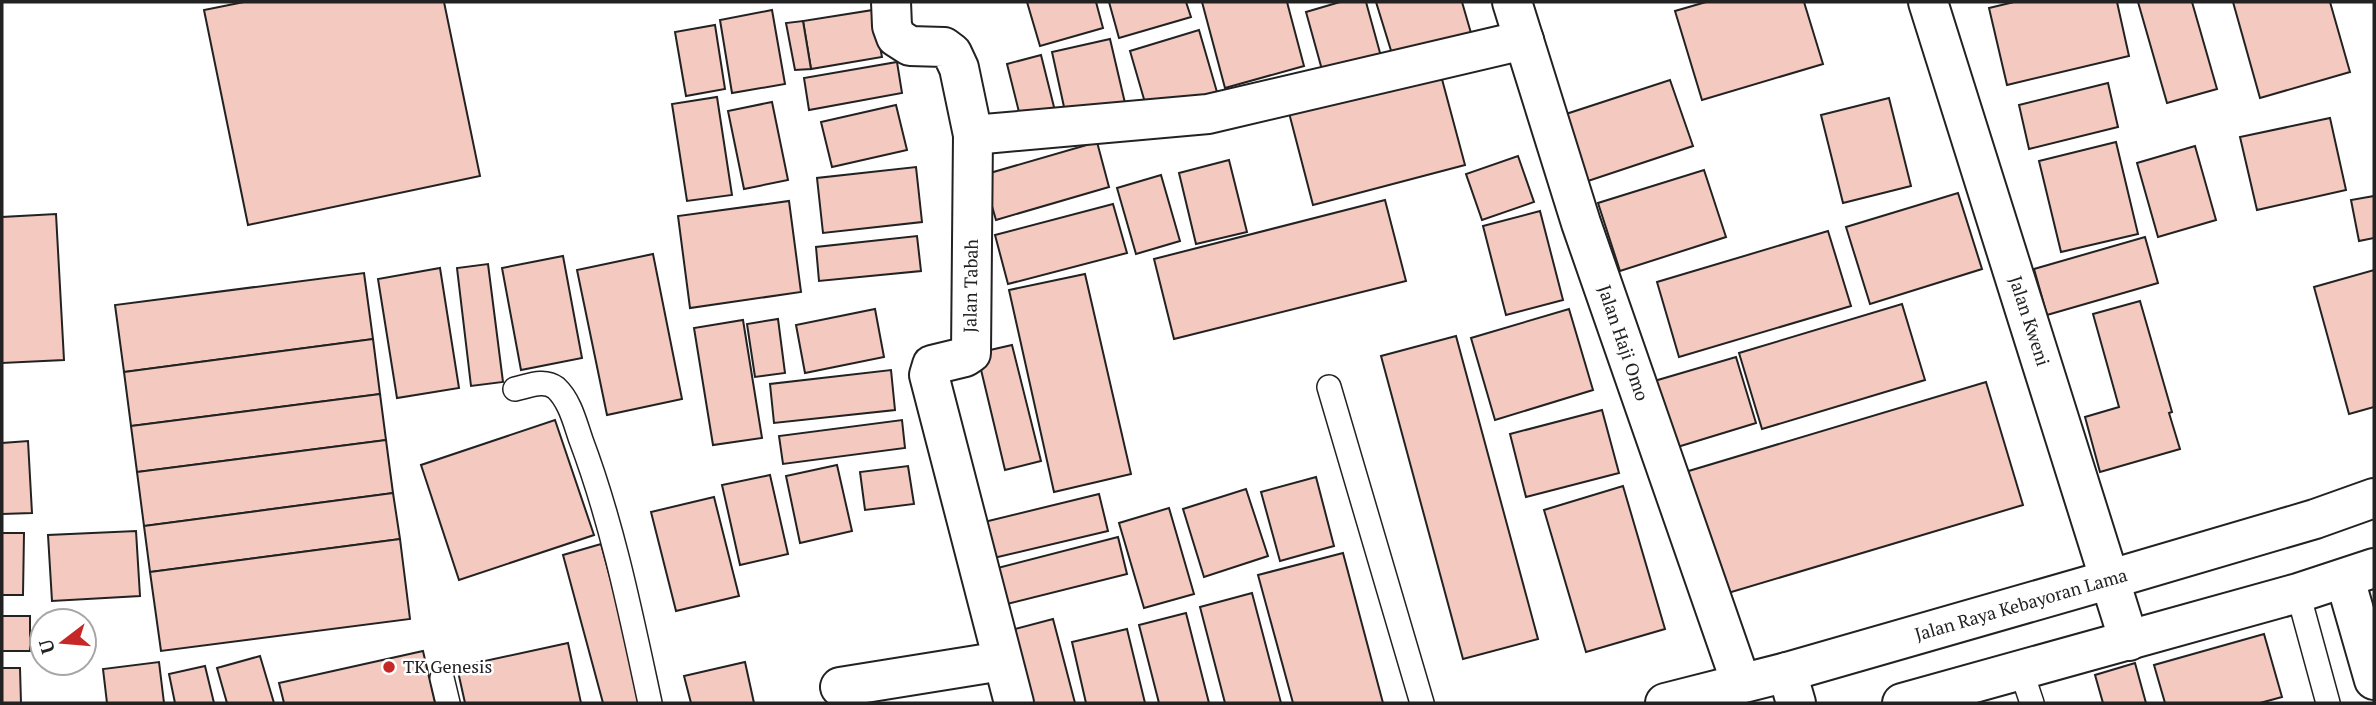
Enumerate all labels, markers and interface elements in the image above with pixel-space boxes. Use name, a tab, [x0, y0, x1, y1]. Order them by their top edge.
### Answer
street label: Jalan Tabah	[957, 238, 983, 333]
street label: Jalan Kweni	[2004, 273, 2056, 369]
street label: Jalan Haji Omo	[1593, 282, 1655, 404]
street label: Jalan Raya Kebayoran Lama	[1912, 562, 2130, 646]
north arrow	[28, 607, 98, 677]
text: U	[32, 636, 60, 657]
place label: TK Genesis	[403, 654, 492, 678]
marker: TK Genesis	[381, 659, 397, 675]

